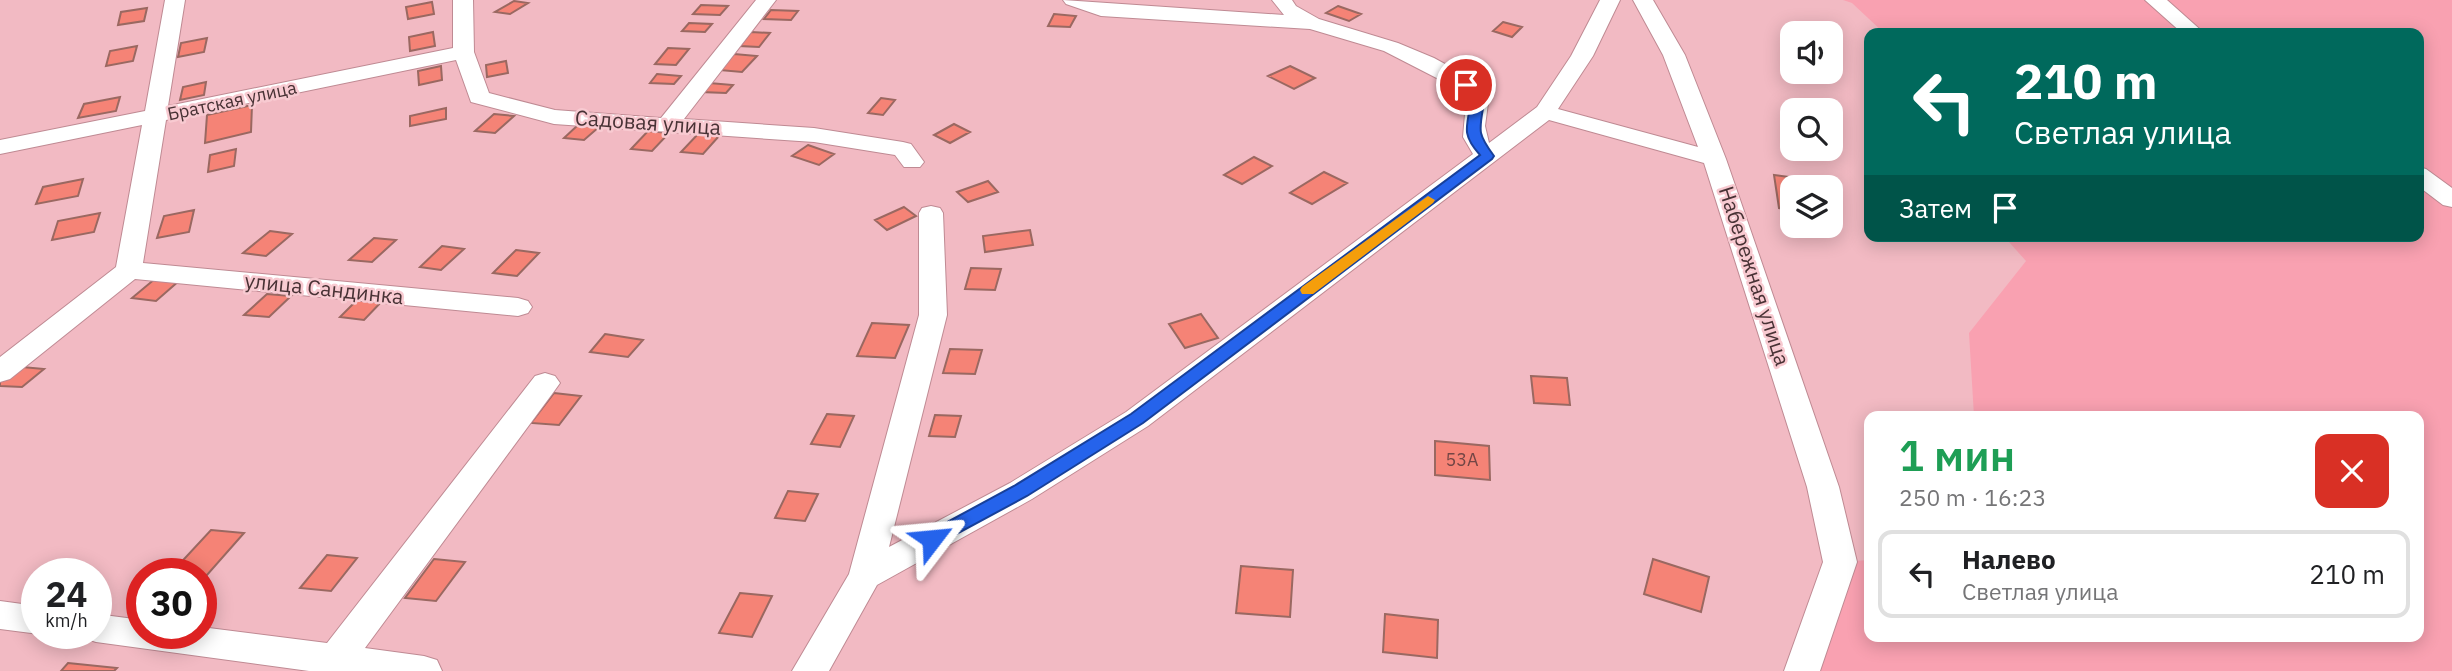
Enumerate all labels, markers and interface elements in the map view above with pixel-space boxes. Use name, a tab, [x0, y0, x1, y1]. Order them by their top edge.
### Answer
map controls	[1780, 21, 1843, 238]
button: sound	[1780, 21, 1843, 84]
text: 210 m	[2014, 49, 2158, 112]
pin	[1436, 55, 1496, 115]
icon: left	[1899, 56, 1990, 147]
icon: arrive	[1447, 66, 1485, 104]
street label: Братская улица	[165, 76, 299, 125]
button: search	[1780, 98, 1843, 161]
street label: Садовая улица	[574, 103, 722, 141]
text: Светлая улица	[2014, 111, 2232, 153]
button: layers	[1780, 175, 1843, 238]
street label: Набережная улица	[1713, 182, 1797, 369]
icon: arrive	[1986, 189, 2024, 227]
text: Затем	[1899, 191, 1972, 225]
street label: улица Сандинка	[243, 266, 405, 310]
text: 1 мин	[1899, 428, 2015, 483]
button: close	[2315, 434, 2389, 508]
house number: 53А	[1445, 448, 1479, 471]
text: 250 m · 16:23	[1899, 482, 2046, 512]
position arrow	[895, 502, 969, 576]
text: Налево	[1962, 542, 2056, 576]
icon: left	[1903, 555, 1941, 593]
text: 210 m	[2309, 557, 2385, 591]
speed limit sign: 30	[126, 558, 217, 649]
text: 24	[45, 571, 88, 617]
text: Светлая улица	[1962, 576, 2118, 606]
text: km/h	[45, 609, 88, 632]

